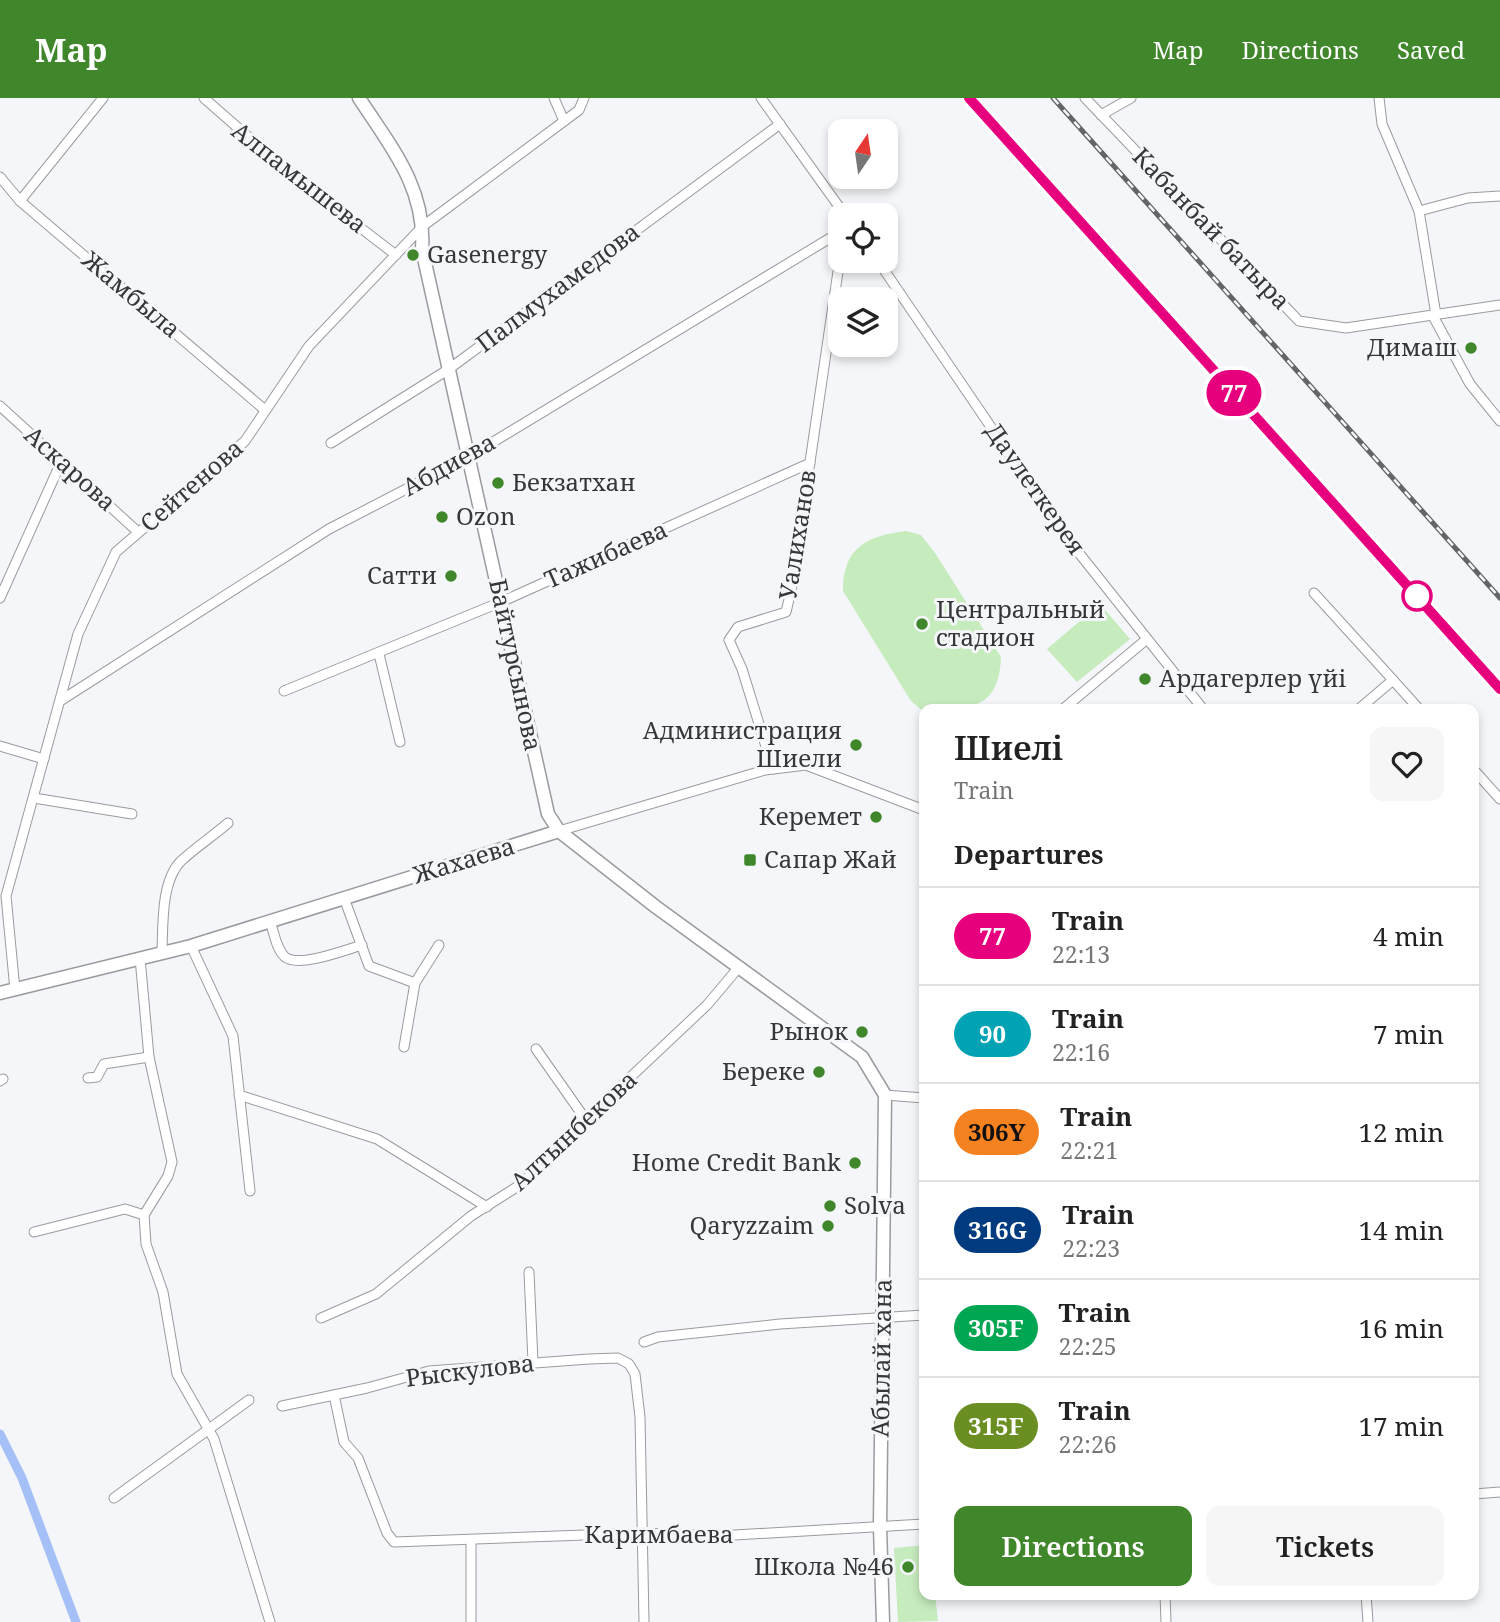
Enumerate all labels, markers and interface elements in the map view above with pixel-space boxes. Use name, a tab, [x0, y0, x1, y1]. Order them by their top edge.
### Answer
text: Map	[35, 27, 108, 72]
text: Map	[1153, 33, 1204, 66]
text: Directions	[1242, 33, 1359, 66]
text: Saved	[1397, 33, 1465, 66]
street label: Алпамышева	[226, 114, 374, 240]
north arrow	[828, 119, 898, 189]
map controls	[828, 119, 898, 357]
street label: Кабанбай батыра	[1126, 140, 1298, 316]
button: locate	[828, 203, 898, 273]
street label: Палмухамедова	[469, 214, 646, 359]
place label: Gasenergy	[427, 237, 548, 270]
street label: Жамбыла	[75, 242, 188, 345]
marker: Gasenergy	[405, 247, 421, 263]
button: layers	[828, 287, 898, 357]
place label: Димаш	[1367, 330, 1457, 363]
marker: Димаш	[1463, 340, 1479, 356]
line badge: 77	[1202, 370, 1266, 416]
text: 77	[1220, 376, 1248, 409]
street label: Даулеткерея	[978, 415, 1094, 561]
street label: Аскарова	[18, 418, 124, 518]
street label: Абдиева	[396, 425, 501, 503]
street label: Сейтенова	[133, 431, 249, 539]
place label: Бекзатхан	[512, 465, 636, 498]
street label: Уалиханов	[770, 468, 823, 602]
marker: Бекзатхан	[490, 475, 506, 491]
place label: Ozon	[456, 499, 515, 532]
marker: Ozon	[434, 509, 450, 525]
street label: Тажибаева	[539, 512, 672, 595]
place label: Сатти	[367, 558, 437, 591]
marker: Сатти	[443, 568, 459, 584]
street label: Байтурсынова	[482, 576, 551, 754]
unlabelled marker	[1402, 581, 1432, 611]
place label: Центральный стадион	[936, 592, 1105, 653]
marker: Центральный стадион	[914, 616, 930, 632]
place label: Ардагерлер үйі	[1159, 661, 1347, 694]
marker: Ардагерлер үйі	[1137, 671, 1153, 687]
place label: Администрация Шиели	[643, 713, 842, 774]
text: Шиелі	[954, 725, 1063, 770]
button: heart	[1370, 727, 1444, 801]
marker: Администрация Шиели	[848, 737, 864, 753]
text: Train	[954, 774, 1014, 806]
place label: Керемет	[759, 799, 862, 832]
marker: Керемет	[868, 809, 884, 825]
street label: Жахаева	[408, 829, 518, 891]
text: Departures	[954, 836, 1104, 872]
place label: Сапар Жай	[764, 842, 897, 875]
marker: Сапар Жай	[742, 852, 758, 868]
text: Train	[1052, 902, 1124, 938]
text: 4 min	[1373, 918, 1444, 954]
text: 77	[979, 919, 1006, 952]
text: 22:13	[1052, 938, 1110, 970]
text: Train	[1052, 1000, 1124, 1036]
place label: Рынок	[770, 1014, 849, 1047]
text: 7 min	[1373, 1016, 1444, 1052]
text: 90	[979, 1017, 1006, 1050]
marker: Рынок	[854, 1024, 870, 1040]
text: 22:16	[1052, 1036, 1110, 1068]
place label: Береке	[722, 1054, 805, 1087]
street label: Алтынбекова	[502, 1063, 643, 1197]
marker: Береке	[811, 1064, 827, 1080]
text: Train	[1060, 1098, 1132, 1134]
text: 12 min	[1359, 1114, 1444, 1150]
text: 306Y	[968, 1115, 1025, 1148]
text: 22:21	[1060, 1134, 1118, 1166]
place label: Home Credit Bank	[632, 1145, 842, 1178]
marker: Home Credit Bank	[847, 1155, 863, 1171]
place label: Solva	[844, 1188, 906, 1221]
text: Train	[1062, 1196, 1134, 1232]
marker: Solva	[822, 1198, 838, 1214]
place label: Qaryzzaim	[689, 1208, 814, 1241]
text: 14 min	[1359, 1212, 1444, 1248]
text: 316G	[968, 1213, 1027, 1246]
marker: Qaryzzaim	[820, 1218, 836, 1234]
text: 22:23	[1062, 1232, 1120, 1264]
street label: Абылай хана	[863, 1278, 898, 1438]
text: Train	[1059, 1294, 1131, 1330]
text: 16 min	[1359, 1310, 1444, 1346]
text: 305F	[968, 1311, 1024, 1344]
text: 22:25	[1059, 1330, 1117, 1362]
street label: Рыскулова	[404, 1345, 536, 1394]
text: Train	[1059, 1392, 1131, 1428]
text: 17 min	[1359, 1408, 1444, 1444]
text: 315F	[968, 1409, 1024, 1442]
text: 22:26	[1059, 1428, 1117, 1460]
button: Directions	[954, 1506, 1192, 1586]
button: Tickets	[1206, 1506, 1444, 1586]
street label: Каримбаева	[584, 1517, 734, 1550]
place label: Школа №46	[754, 1549, 894, 1582]
marker: Школа №46	[900, 1559, 916, 1575]

